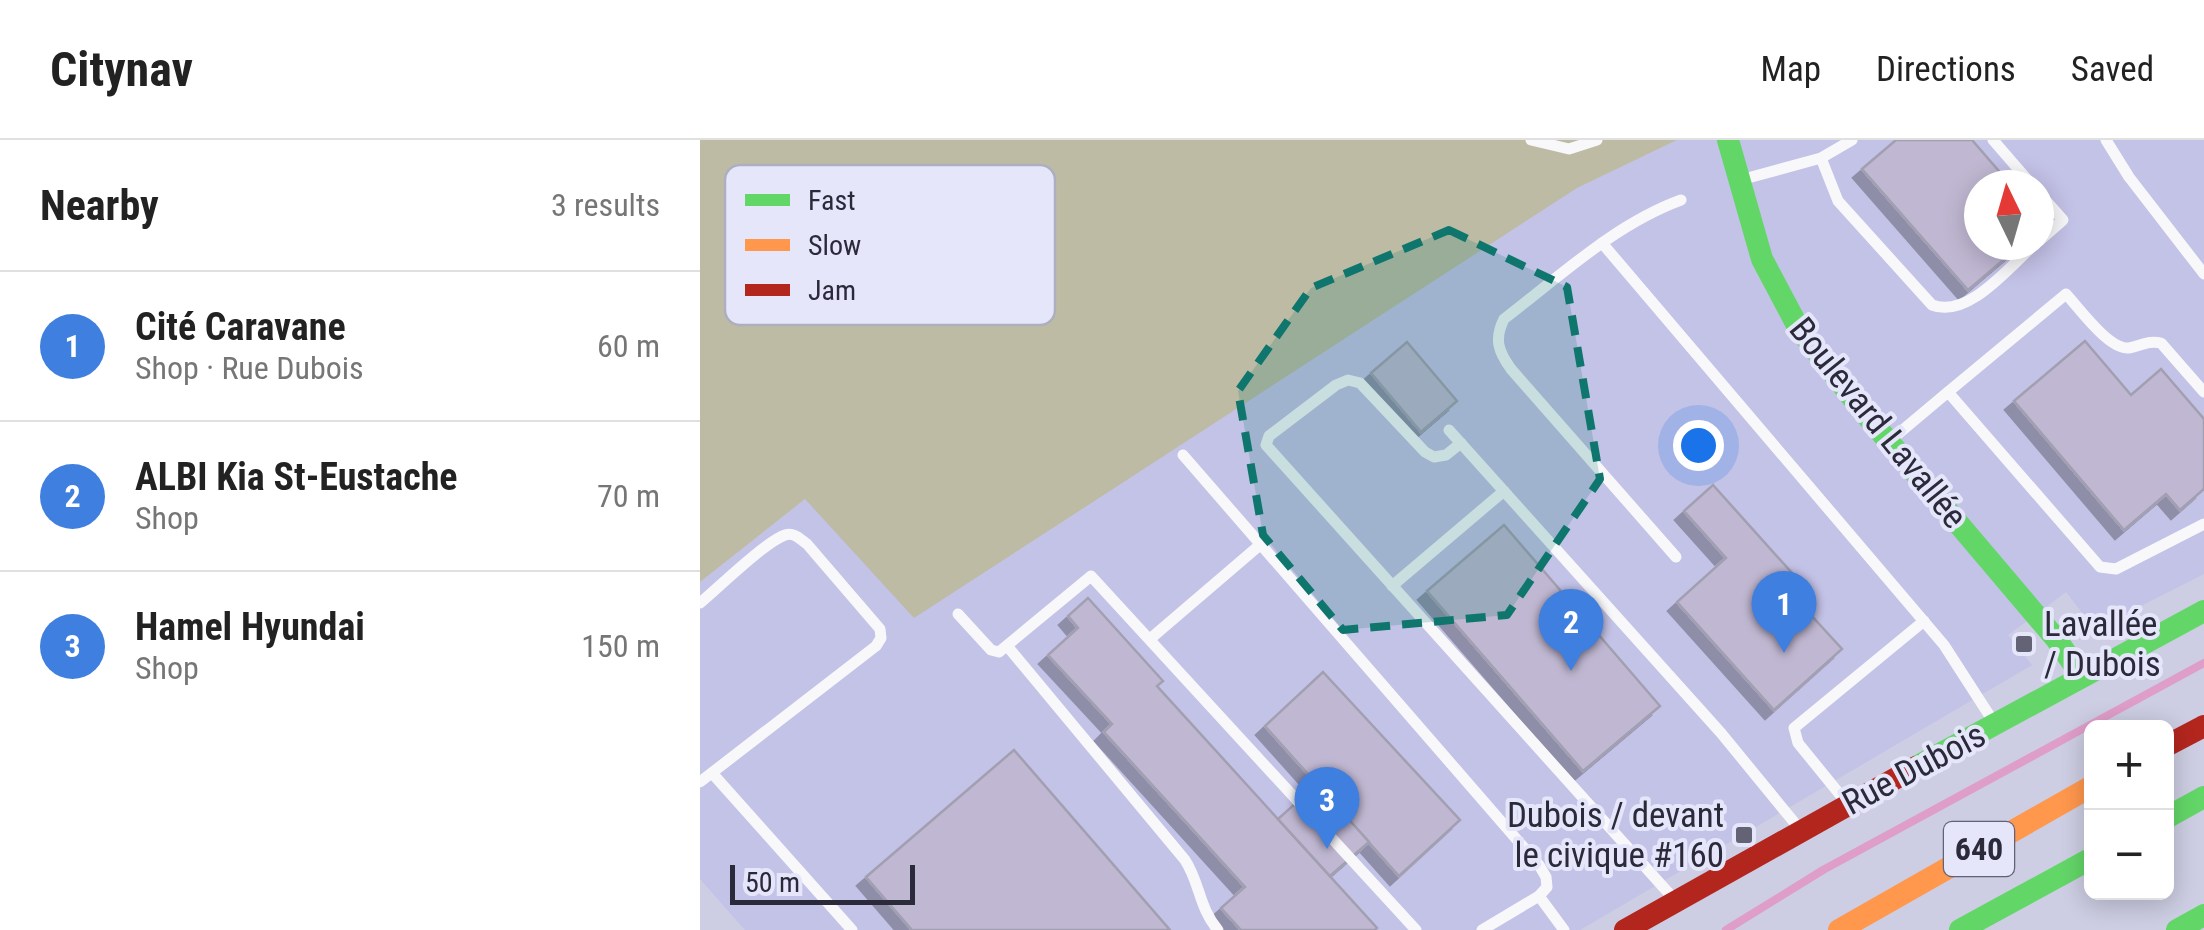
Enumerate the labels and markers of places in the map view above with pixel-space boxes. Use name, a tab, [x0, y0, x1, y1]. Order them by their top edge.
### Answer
pin: 1	[1752, 570, 1816, 653]
pin: 2	[1538, 588, 1604, 671]
place label: Lavallée / Dubois	[2044, 604, 2161, 685]
marker: Lavallée / Dubois	[2013, 633, 2035, 655]
pin: 3	[1294, 766, 1360, 849]
place label: Dubois / devant le civique #160	[1507, 795, 1724, 876]
marker: Dubois / devant le civique #160	[1733, 824, 1755, 846]

